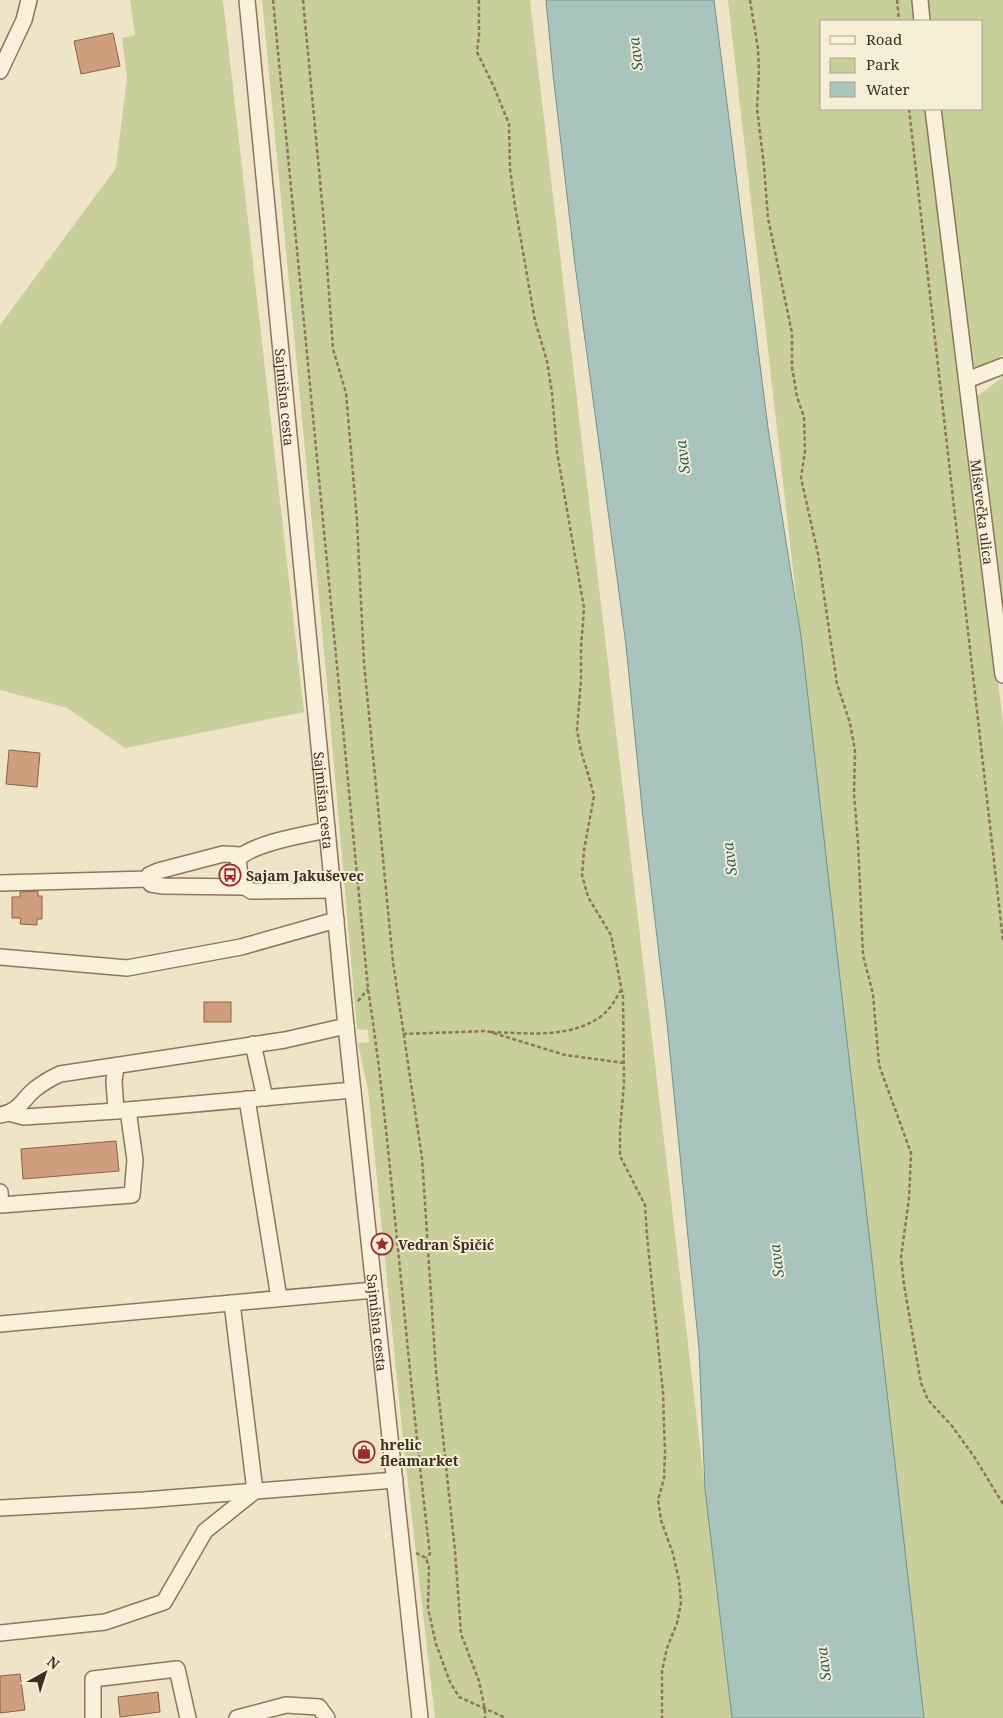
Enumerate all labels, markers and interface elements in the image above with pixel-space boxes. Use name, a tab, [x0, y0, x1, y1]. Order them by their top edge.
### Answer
legend	[820, 20, 983, 110]
text: Road	[866, 29, 902, 49]
water label: Sava	[623, 36, 647, 72]
text: Park	[866, 54, 900, 74]
text: Water	[866, 79, 909, 99]
street label: Sajmišna cesta	[271, 348, 299, 447]
water label: Sava	[670, 439, 694, 475]
street label: Miševečka ulica	[967, 458, 999, 566]
street label: Sajmišna cesta	[310, 751, 338, 850]
water label: Sava	[717, 841, 741, 877]
bus stop icon: Sajam Jakuševec	[218, 863, 242, 887]
place label: Sajam Jakuševec	[246, 866, 364, 885]
place icon: Vedran Špičić	[370, 1232, 394, 1256]
place label: Vedran Špičić	[398, 1235, 494, 1254]
water label: Sava	[764, 1243, 788, 1279]
street label: Sajmišna cesta	[363, 1273, 392, 1372]
place label: hrelic fleamarket	[380, 1435, 459, 1470]
shop icon: hrelic fleamarket	[352, 1440, 376, 1464]
water label: Sava	[811, 1646, 835, 1682]
north arrow	[20, 1648, 70, 1698]
text: N	[43, 1652, 64, 1673]

